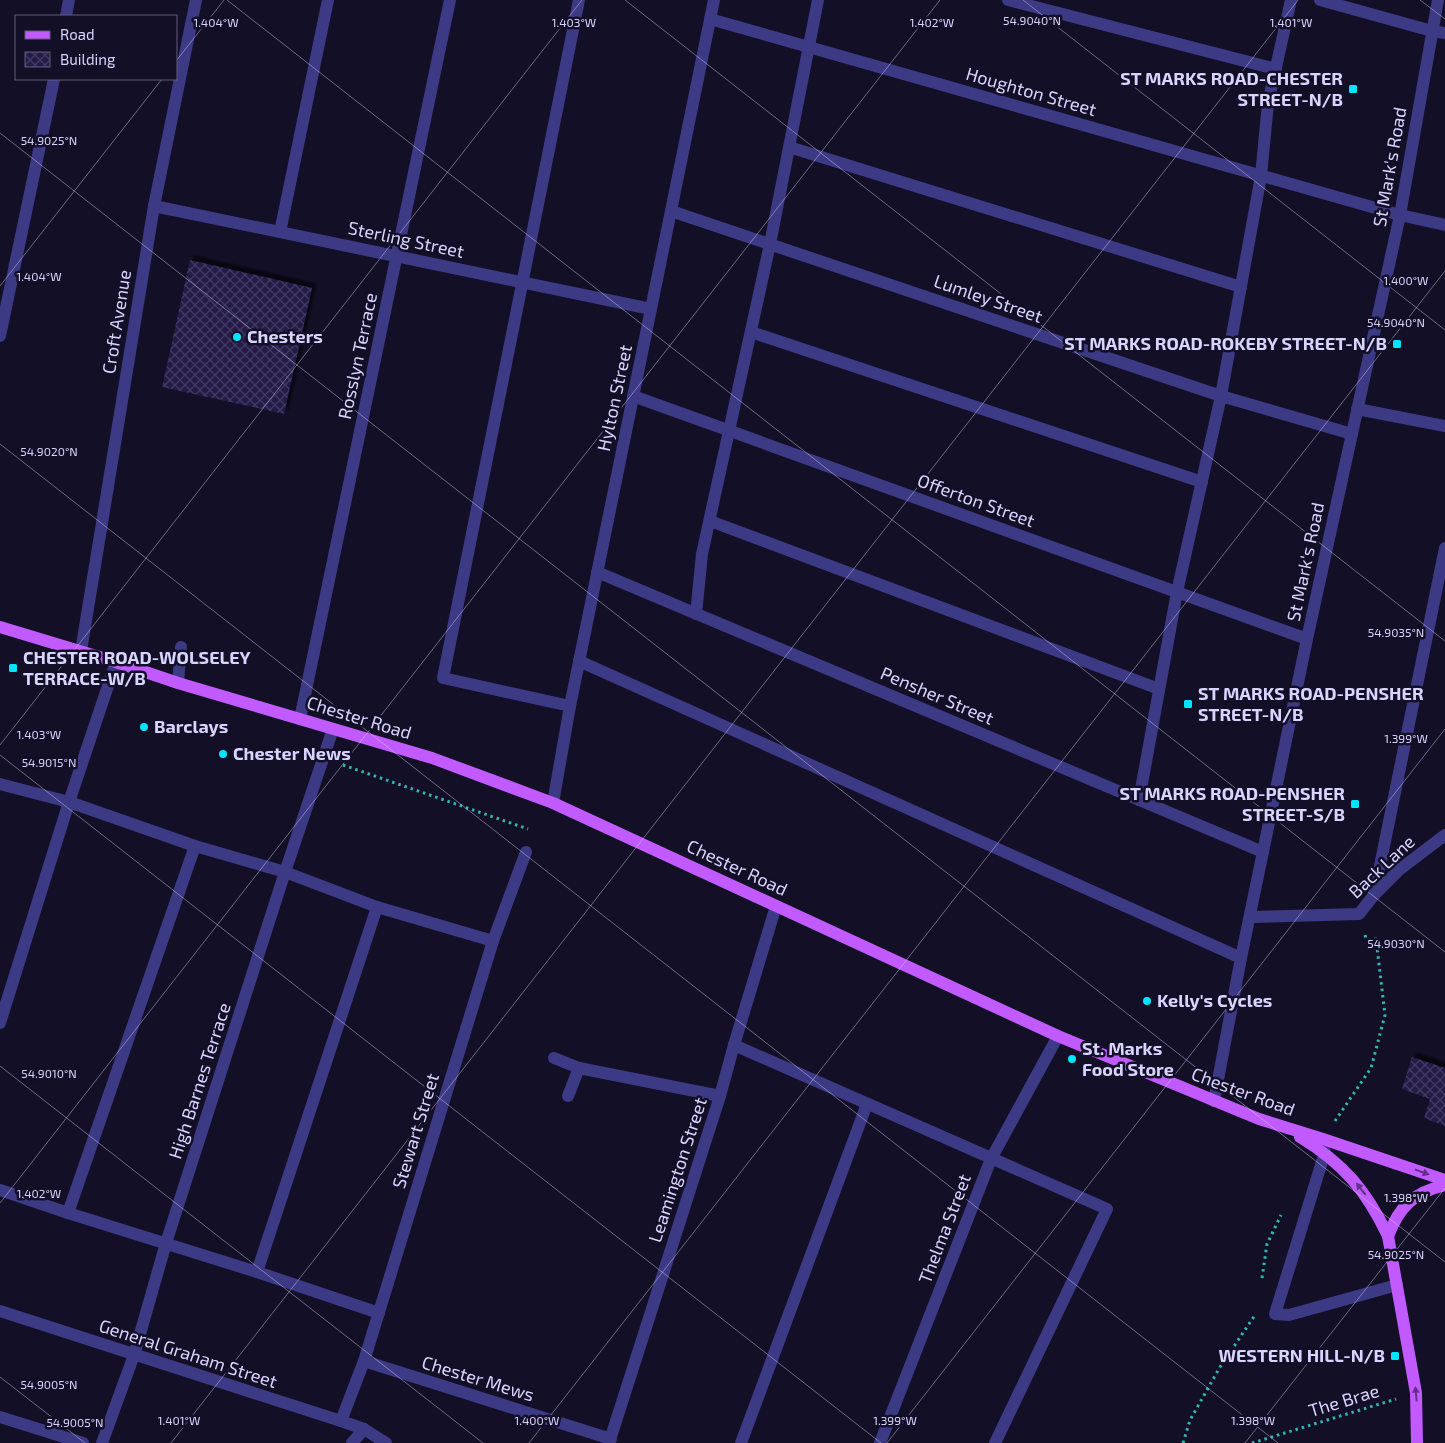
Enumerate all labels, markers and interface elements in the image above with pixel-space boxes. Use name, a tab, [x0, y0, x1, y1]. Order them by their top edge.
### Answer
text: 54.9040°N	[1003, 13, 1061, 27]
legend	[15, 15, 178, 80]
text: 1.404°W	[193, 15, 239, 29]
text: 1.403°W	[552, 15, 596, 29]
text: 1.402°W	[910, 15, 954, 29]
text: 1.401°W	[1270, 15, 1312, 29]
text: Road	[60, 25, 95, 43]
text: Building	[60, 50, 116, 68]
street label: Houghton Street	[964, 62, 1099, 120]
place label: ST MARKS ROAD-CHESTER STREET-N/B	[1120, 67, 1343, 110]
marker: ST MARKS ROAD-CHESTER STREET-N/B	[1347, 83, 1359, 95]
street label: St Mark's Road	[1368, 105, 1410, 228]
text: 54.9025°N	[21, 133, 77, 147]
street label: Sterling Street	[346, 216, 466, 262]
street label: Croft Avenue	[97, 268, 135, 375]
text: 1.404°W	[16, 269, 62, 283]
street label: Lumley Street	[931, 269, 1046, 327]
text: 1.400°W	[1383, 273, 1429, 287]
street label: Rosslyn Terrace	[333, 290, 381, 421]
text: 54.9040°N	[1367, 315, 1425, 329]
place label: Chesters	[247, 325, 323, 347]
marker: Chesters	[231, 331, 243, 343]
place label: ST MARKS ROAD-ROKEBY STREET-N/B	[1064, 332, 1387, 354]
marker: ST MARKS ROAD-ROKEBY STREET-N/B	[1391, 338, 1403, 350]
street label: Hylton Street	[592, 342, 636, 453]
text: 54.9020°N	[20, 444, 78, 458]
street label: Offerton Street	[915, 469, 1038, 532]
street label: St Mark's Road	[1282, 500, 1328, 623]
text: 54.9035°N	[1368, 625, 1424, 639]
place label: CHESTER ROAD-WOLSELEY TERRACE-W/B	[23, 646, 251, 689]
street label: Pensher Street	[878, 661, 997, 729]
marker: CHESTER ROAD-WOLSELEY TERRACE-W/B	[7, 662, 19, 674]
place label: ST MARKS ROAD-PENSHER STREET-N/B	[1198, 682, 1424, 725]
street label: Chester Road	[304, 691, 414, 743]
marker: ST MARKS ROAD-PENSHER STREET-N/B	[1182, 698, 1194, 710]
place label: Barclays	[154, 715, 228, 737]
marker: Barclays	[138, 721, 150, 733]
text: 1.403°W	[17, 727, 61, 741]
text: 1.399°W	[1384, 731, 1428, 745]
place label: Chester News	[233, 742, 351, 764]
marker: Chester News	[217, 748, 229, 760]
text: 54.9015°N	[22, 755, 76, 769]
place label: ST MARKS ROAD-PENSHER STREET-S/B	[1119, 782, 1345, 825]
marker: ST MARKS ROAD-PENSHER STREET-S/B	[1349, 798, 1361, 810]
street label: Back Lane	[1344, 830, 1419, 902]
street label: Chester Road	[684, 834, 791, 900]
text: 54.9030°N	[1367, 936, 1425, 950]
place label: Kelly's Cycles	[1157, 989, 1272, 1011]
marker: Kelly's Cycles	[1141, 995, 1153, 1007]
street label: High Barnes Terrace	[163, 1000, 235, 1162]
place label: St. Marks Food Store	[1082, 1037, 1174, 1080]
marker: St. Marks Food Store	[1066, 1053, 1078, 1065]
street label: Chester Road	[1189, 1062, 1298, 1120]
text: 54.9010°N	[21, 1066, 77, 1080]
street label: Stewart Street	[387, 1070, 443, 1191]
street label: Leamington Street	[643, 1094, 711, 1245]
one-way arrow	[1415, 1168, 1430, 1176]
street label: Thelma Street	[913, 1171, 975, 1287]
one-way arrow	[1356, 1182, 1366, 1196]
text: 1.402°W	[17, 1186, 61, 1200]
text: 1.398°W	[1384, 1190, 1428, 1204]
text: 54.9025°N	[1368, 1247, 1424, 1261]
street label: General Graham Street	[97, 1314, 280, 1392]
place label: WESTERN HILL-N/B	[1218, 1344, 1385, 1366]
marker: WESTERN HILL-N/B	[1389, 1350, 1401, 1362]
street label: Chester Mews	[419, 1351, 537, 1406]
text: 54.9005°N	[20, 1377, 78, 1391]
street label: The Brae	[1306, 1379, 1382, 1421]
one-way arrow	[1411, 1386, 1419, 1402]
text: 1.401°W	[158, 1413, 200, 1427]
text: 1.400°W	[514, 1413, 560, 1427]
text: 1.399°W	[873, 1413, 917, 1427]
text: 1.398°W	[1231, 1413, 1275, 1427]
text: 54.9005°N	[46, 1415, 104, 1429]

